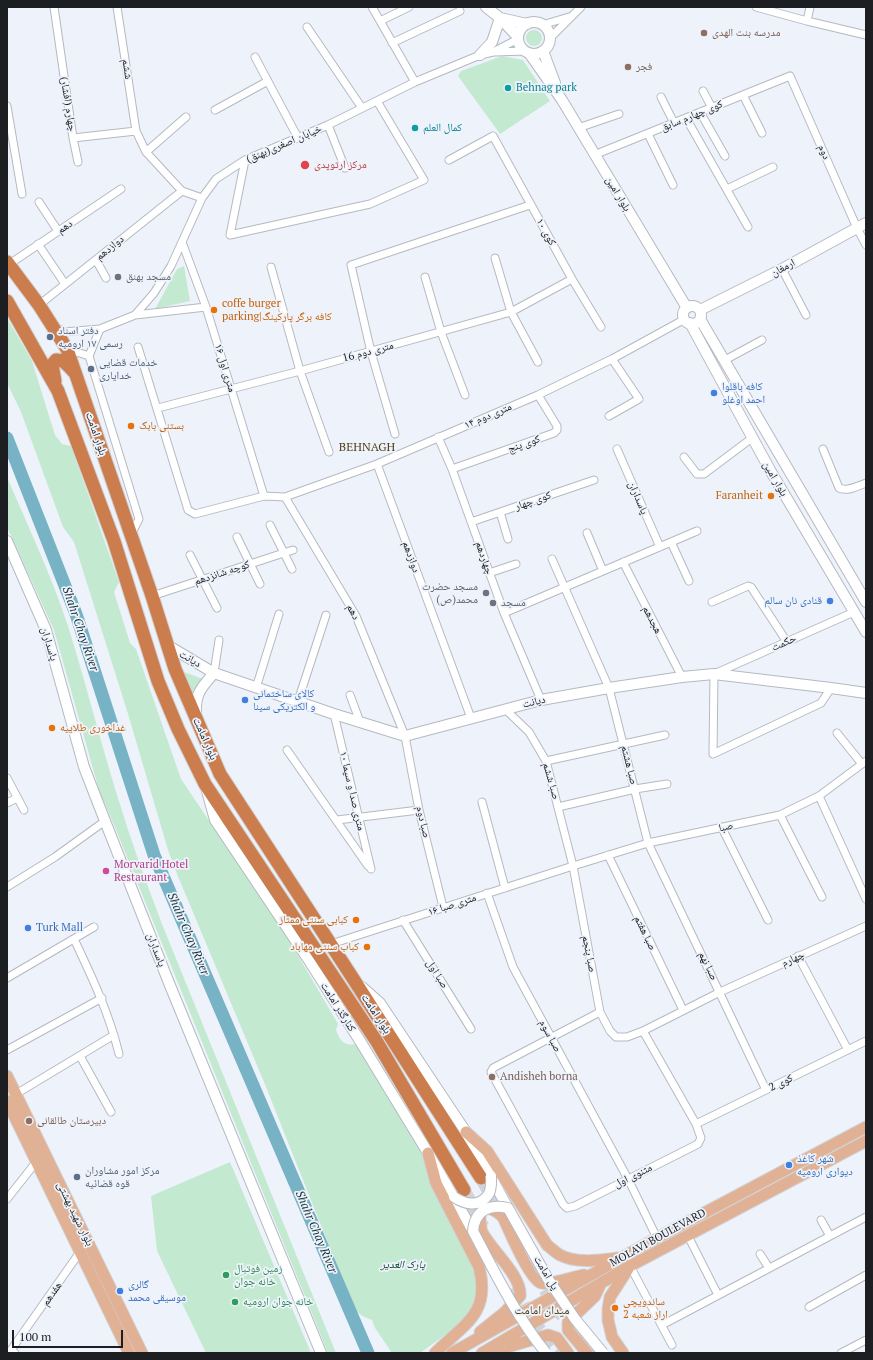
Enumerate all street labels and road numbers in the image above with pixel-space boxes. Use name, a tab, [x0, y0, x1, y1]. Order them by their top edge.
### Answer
street label: ششم	[119, 58, 135, 80]
street label: چهارم (افشار)	[57, 76, 79, 132]
street label: کوی چهارم سابق	[659, 98, 725, 134]
street label: خیابان اصغری(بهنق)	[244, 122, 324, 166]
street label: دوم	[815, 142, 833, 162]
street label: بلوار امین	[602, 174, 634, 214]
street label: کوی ۱۰	[533, 216, 559, 248]
street label: دهم	[55, 217, 75, 237]
street label: دوازدهم	[93, 233, 127, 263]
street label: ارمغان	[769, 256, 797, 280]
street label: 16 متری دوم	[341, 339, 395, 365]
street label: ۱۶ متری اول	[211, 342, 239, 394]
street label: ۱۴ متری دوم	[462, 400, 514, 432]
street label: بلوار امامت	[82, 411, 110, 457]
street label: کوی پنج	[506, 432, 542, 456]
street label: بلوار امین	[760, 459, 790, 499]
street label: پاسداران	[625, 479, 651, 517]
street label: کوی چهار	[513, 489, 553, 513]
street label: دوازدهم	[399, 539, 423, 575]
street label: چهاردهم	[472, 540, 496, 576]
street label: کوچه شانزدهم	[192, 558, 252, 588]
street label: دهم	[343, 602, 363, 622]
street label: هجدهم	[639, 604, 665, 636]
street label: پاسداران	[38, 625, 60, 663]
street label: حکمت	[770, 632, 798, 654]
street label: دیانت	[177, 648, 203, 670]
street label: دیانت	[521, 693, 547, 711]
street label: بلوار امامت	[190, 716, 220, 762]
street label: صبا هشتم	[618, 744, 640, 786]
street label: ۱۰ متری صدا و سیما	[336, 750, 368, 832]
street label: صبا ششم	[539, 761, 563, 801]
street label: صبا دوم	[413, 805, 433, 839]
street label: صبا	[717, 819, 735, 835]
street label: ۱۶ متری صبا	[426, 891, 478, 919]
street label: صبا هفتم	[631, 914, 659, 952]
street label: پاسداران	[144, 931, 168, 969]
street label: صبا پنجم	[579, 934, 599, 974]
street label: چهارم	[780, 948, 806, 970]
street label: صبا نهم	[695, 949, 721, 983]
street label: صبا اول	[423, 957, 451, 991]
street label: کنارگذر امامت	[318, 980, 358, 1034]
street label: بلوار امامت	[358, 992, 394, 1036]
street label: صبا سوم	[536, 1017, 564, 1055]
street label: کوی 2	[767, 1072, 795, 1094]
street label: مثنوی اول	[612, 1161, 654, 1191]
street label: بلوار شهید بهشتی	[54, 1180, 96, 1248]
street label: MOLAVI BOULEVARD	[608, 1206, 708, 1270]
street label: پل امامت	[531, 1254, 561, 1292]
street label: هفدهم	[39, 1279, 65, 1309]

